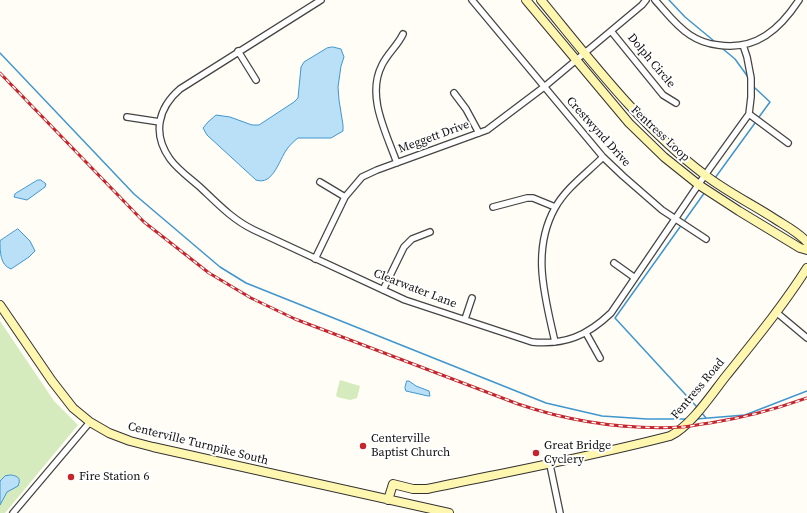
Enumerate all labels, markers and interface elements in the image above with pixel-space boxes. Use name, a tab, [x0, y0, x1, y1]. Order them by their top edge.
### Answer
street label: Dolph Circle	[624, 31, 678, 91]
street label: Crestwynd Drive	[563, 94, 633, 170]
street label: Fentress Loop	[628, 103, 692, 165]
street label: Meggett Drive	[396, 117, 472, 157]
street label: Clearwater Lane	[371, 267, 459, 311]
street label: Fentress Road	[668, 356, 728, 422]
street label: Centerville Turnpike South	[126, 420, 270, 468]
place label: Centerville Baptist Church	[371, 432, 450, 460]
place label: Great Bridge Cyclery	[544, 439, 611, 467]
marker: Centerville Baptist Church	[358, 441, 368, 451]
marker: Great Bridge Cyclery	[531, 448, 541, 458]
place label: Fire Station 6	[79, 470, 149, 484]
marker: Fire Station 6	[66, 472, 76, 482]

